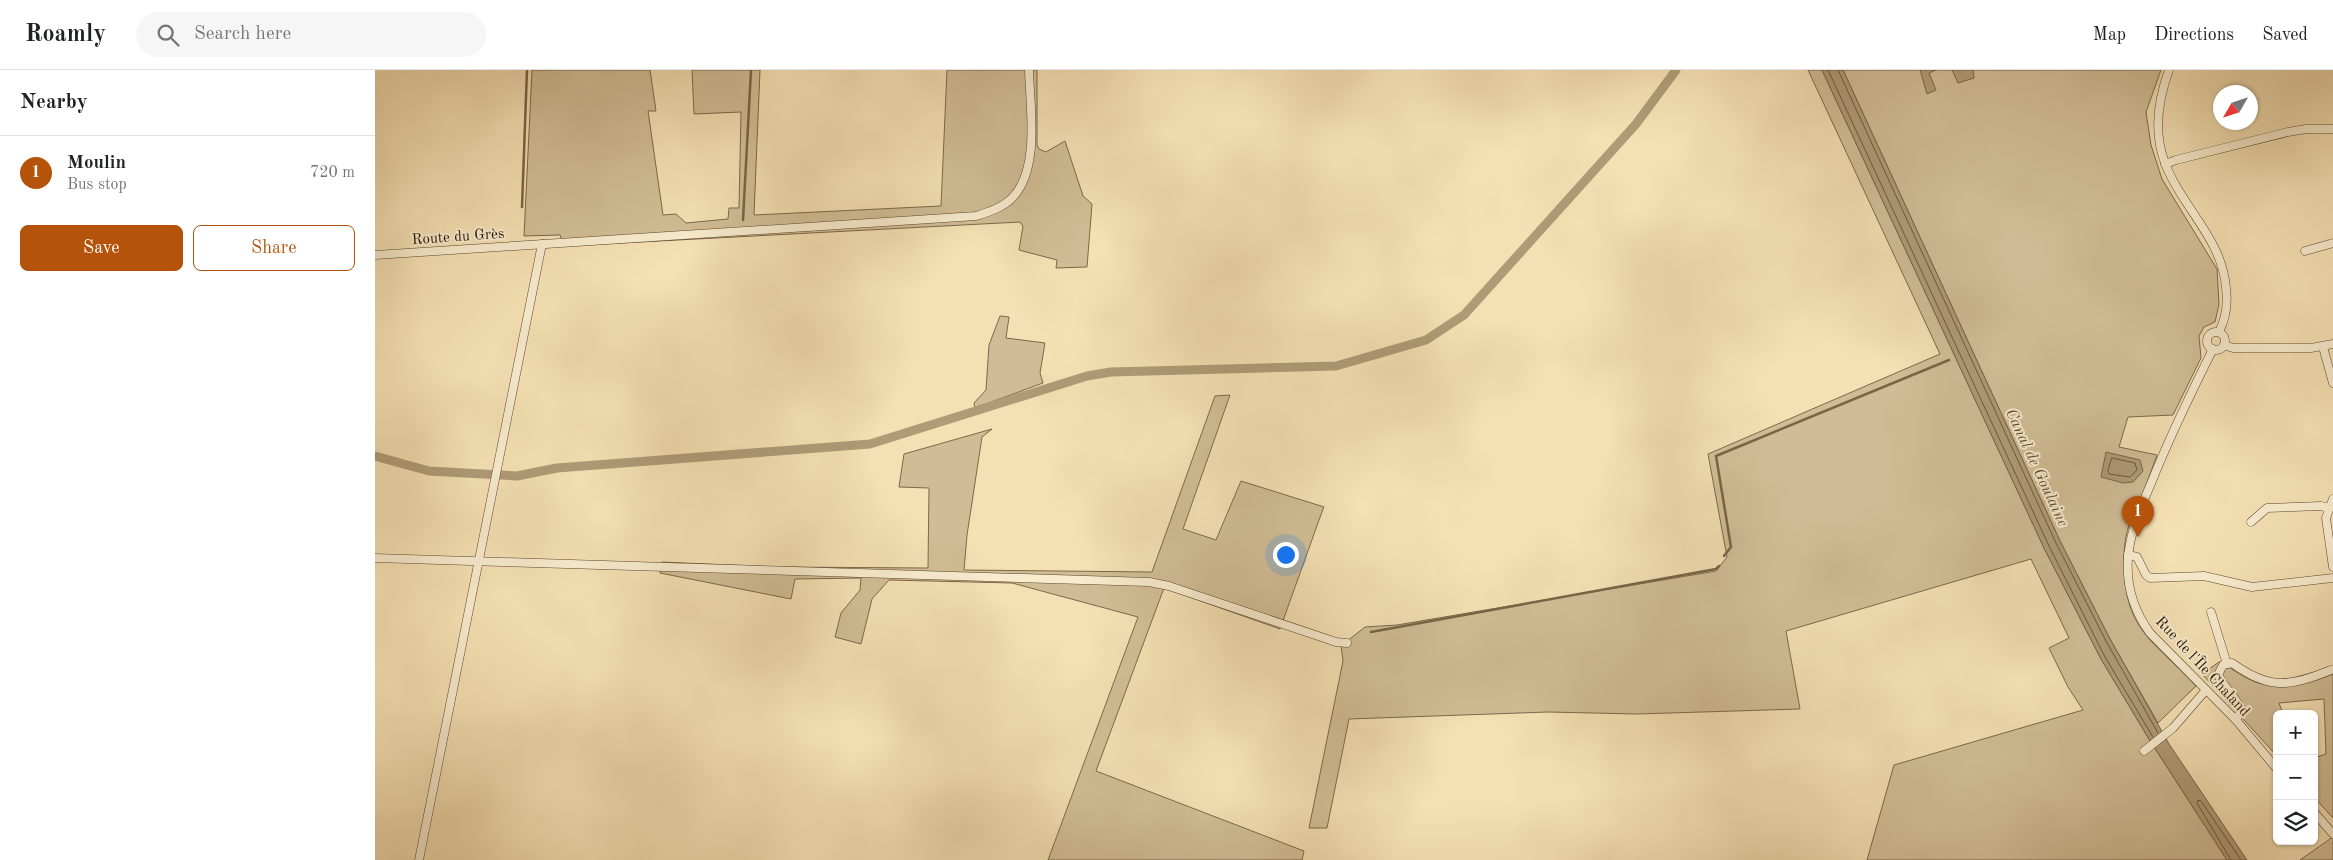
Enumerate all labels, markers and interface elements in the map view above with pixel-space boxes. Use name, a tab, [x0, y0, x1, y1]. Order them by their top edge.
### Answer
search box	[136, 12, 486, 57]
icon: search	[154, 21, 182, 49]
text: Roamly	[25, 23, 106, 47]
text: Search here	[194, 25, 291, 44]
text: Map	[2093, 26, 2126, 44]
text: Directions	[2154, 26, 2234, 44]
text: Saved	[2262, 26, 2308, 44]
north arrow	[2213, 85, 2258, 130]
text: Nearby	[20, 92, 88, 113]
text: Moulin	[67, 154, 126, 173]
text: 1	[31, 165, 41, 181]
text: 720 m	[310, 165, 355, 181]
text: Bus stop	[67, 177, 127, 193]
button: Save	[20, 225, 183, 271]
button: Share	[193, 225, 355, 271]
street label: Route du Grès	[411, 227, 505, 248]
water label: Canal de Goulaine	[2002, 406, 2071, 530]
pin: 1	[2122, 496, 2154, 537]
your location	[1273, 542, 1299, 568]
street label: Rue de l'Île Chaland	[2152, 612, 2254, 720]
map controls	[2273, 710, 2318, 845]
button: +	[2273, 710, 2318, 755]
button: −	[2273, 755, 2318, 800]
button: layers	[2273, 800, 2318, 845]

